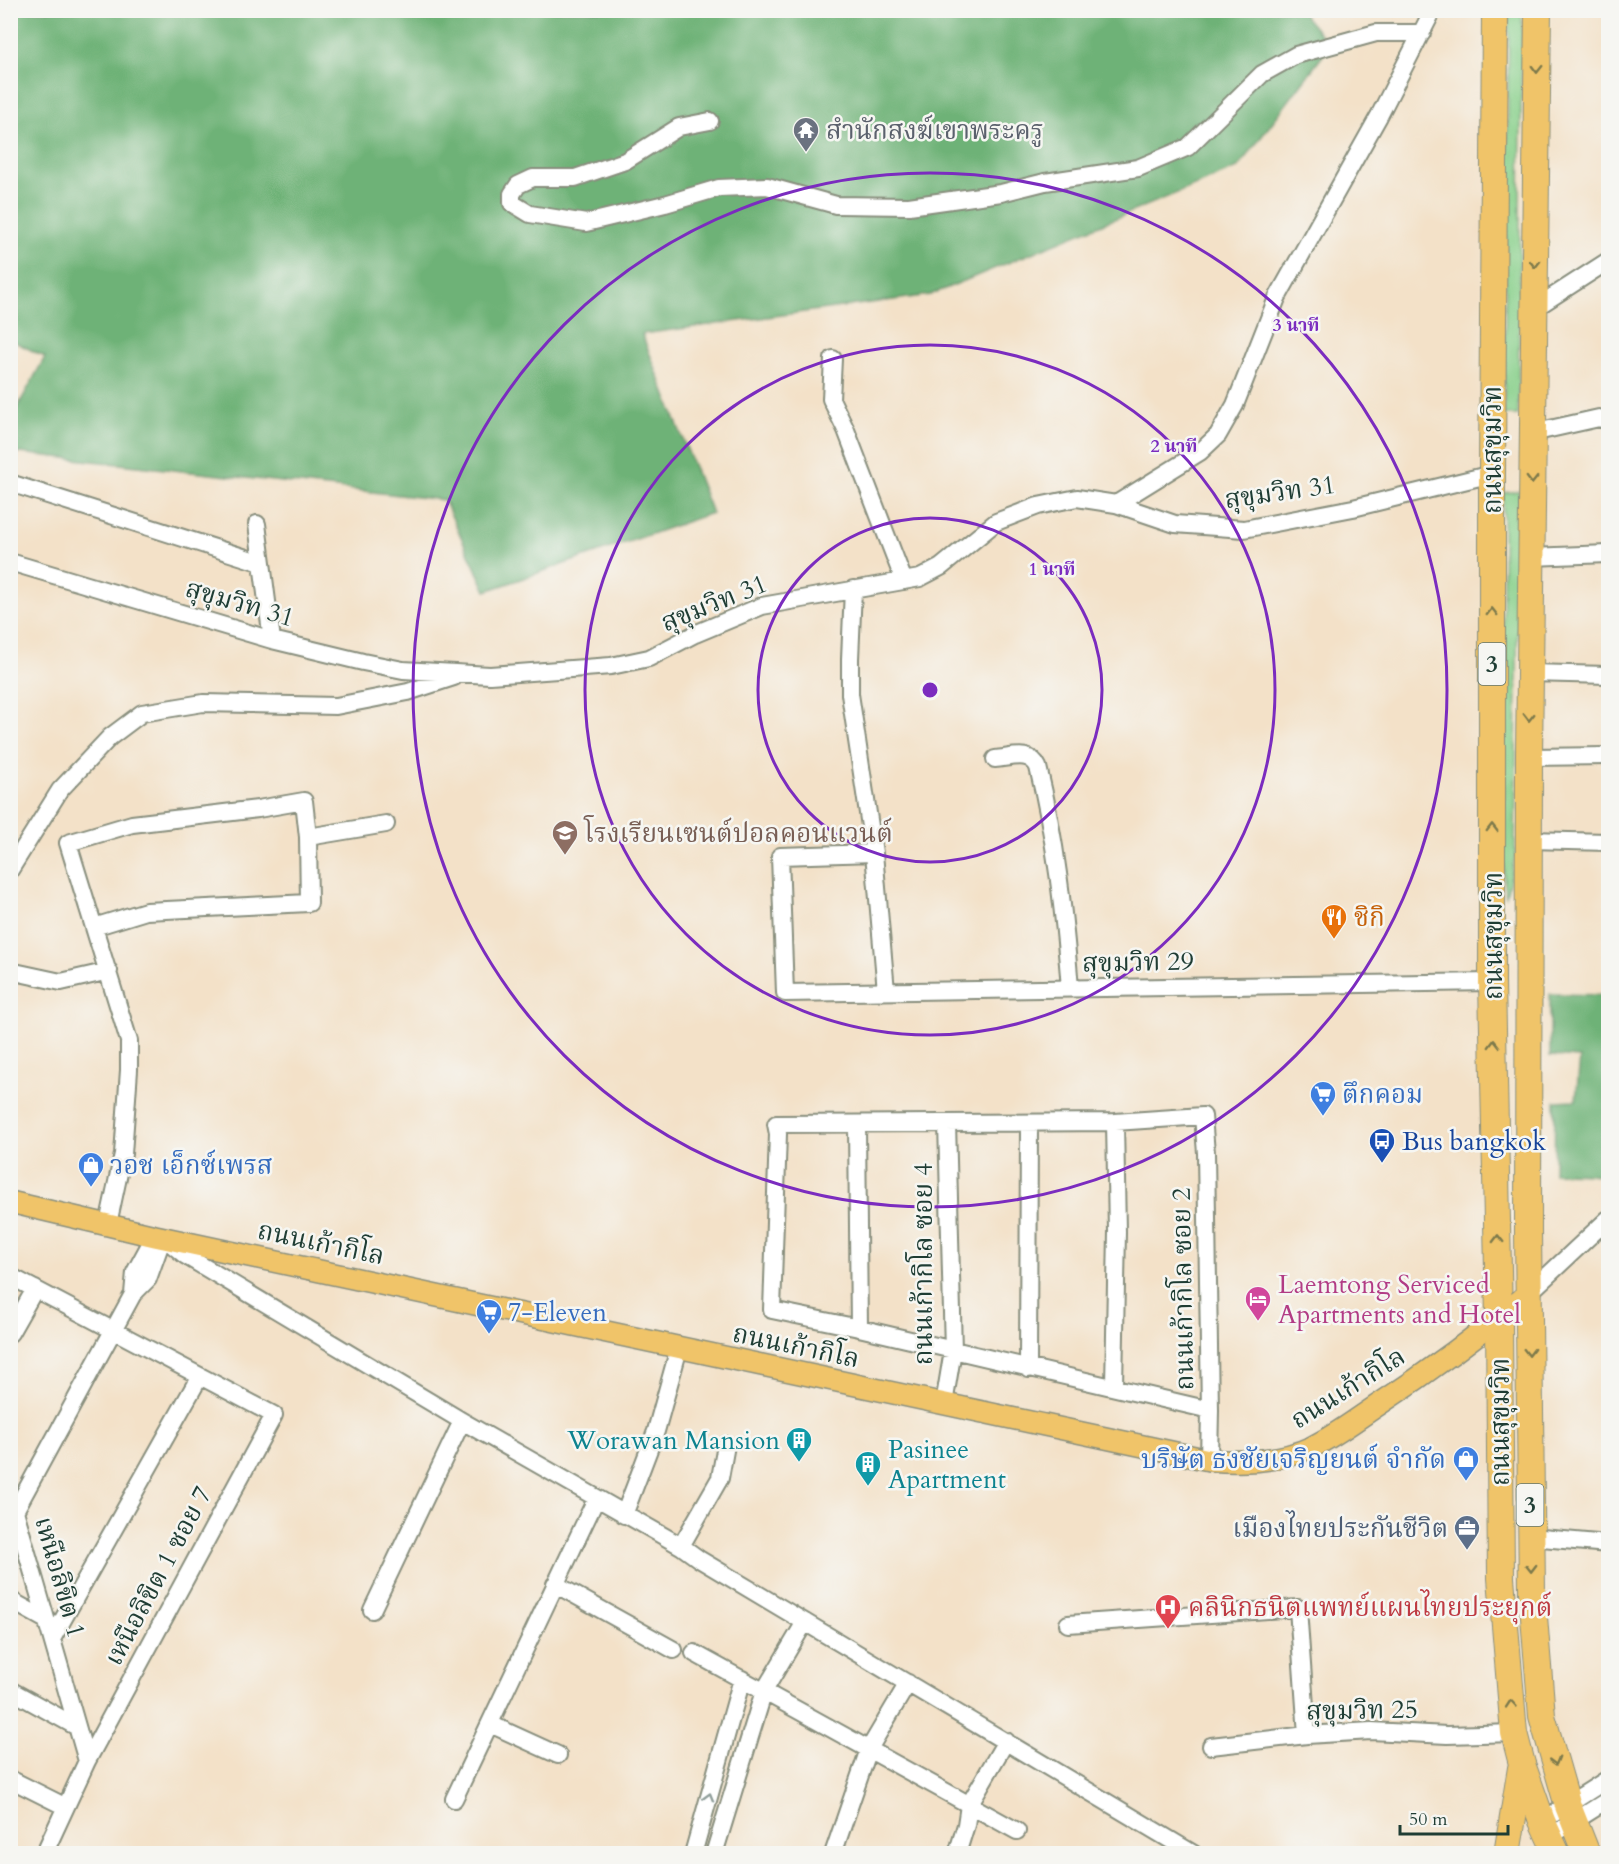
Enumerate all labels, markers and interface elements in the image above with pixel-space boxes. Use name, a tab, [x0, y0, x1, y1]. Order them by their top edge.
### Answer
one-way arrow	[1531, 64, 1543, 73]
place label: สำนักสงฆ์เขาพระครู	[826, 113, 1044, 148]
temple icon: สำนักสงฆ์เขาพระครู	[791, 115, 821, 153]
one-way arrow	[1529, 259, 1541, 268]
text: 3 นาที	[1273, 313, 1319, 338]
street label: ถนนสุขุมวิท	[1475, 386, 1510, 514]
text: 2 นาที	[1151, 434, 1197, 459]
street label: สุขุมวิท 31	[1222, 467, 1338, 517]
one-way arrow	[1526, 475, 1538, 484]
text: 1 นาที	[1029, 557, 1075, 582]
street label: สุขุมวิท 31	[656, 566, 772, 640]
street label: สุขุมวิท 31	[182, 571, 298, 635]
one-way arrow	[1486, 607, 1498, 616]
road number: 3	[1478, 643, 1506, 685]
centre of rings	[920, 680, 940, 700]
one-way arrow	[1523, 712, 1535, 721]
place label: โรงเรียนเซนต์ปอลคอนแวนต์	[583, 815, 893, 851]
school or university icon: โรงเรียนเซนต์ปอลคอนแวนต์	[550, 818, 580, 856]
one-way arrow	[1486, 823, 1498, 832]
street label: ถนนสุขุมวิท	[1476, 872, 1511, 1000]
place label: ชิกิ	[1354, 900, 1385, 935]
restaurant icon: ชิกิ	[1319, 902, 1349, 940]
street label: สุขุมวิท 29	[1082, 944, 1194, 980]
one-way arrow	[1488, 1039, 1500, 1048]
place label: ตึกคอม	[1342, 1077, 1423, 1112]
supermarket icon: ตึกคอม	[1308, 1079, 1338, 1117]
place label: Bus bangkok	[1402, 1124, 1546, 1159]
bus stop icon: Bus bangkok	[1367, 1126, 1397, 1164]
place label: วอช เอ็กซ์เพรส	[110, 1148, 273, 1183]
shop icon: วอช เอ็กซ์เพรส	[76, 1150, 106, 1188]
street label: ถนนเก้ากิโล ซอย 4	[905, 1163, 941, 1365]
street label: ถนนเก้ากิโล ซอย 2	[1163, 1187, 1202, 1391]
street label: ถนนเก้ากิโล	[254, 1211, 388, 1274]
one-way arrow	[1492, 1234, 1504, 1243]
place label: Laemtong Serviced Apartments and Hotel	[1278, 1267, 1521, 1332]
hotel icon: Laemtong Serviced Apartments and Hotel	[1243, 1284, 1273, 1322]
place label: 7-Eleven	[508, 1295, 607, 1330]
supermarket icon: 7-Eleven	[474, 1297, 504, 1335]
street label: ถนนเก้ากิโล	[729, 1314, 863, 1377]
street label: ถนนเก้ากิโล	[1283, 1338, 1412, 1437]
one-way arrow	[1523, 1348, 1535, 1357]
street label: ถนนสุขุมวิท	[1483, 1358, 1518, 1486]
place label: Worawan Mansion	[566, 1423, 780, 1458]
building icon: Worawan Mansion	[784, 1425, 814, 1463]
place label: Pasinee Apartment	[888, 1432, 1006, 1497]
place label: บริษัต ธงชัยเจริญยนต์ จำกัด	[1141, 1442, 1446, 1477]
shop icon: บริษัต ธงชัยเจริญยนต์ จำกัด	[1451, 1444, 1481, 1482]
building icon: Pasinee Apartment	[853, 1449, 883, 1487]
street label: เหนือลิขิต 1 ซอย 7	[96, 1480, 220, 1672]
road number: 3	[1516, 1484, 1544, 1526]
place label: เมืองไทยประกันชีวิต	[1233, 1510, 1448, 1546]
street label: เหนือลิขิต 1	[26, 1512, 94, 1642]
office icon: เมืองไทยประกันชีวิต	[1452, 1513, 1482, 1551]
one-way arrow	[1525, 1564, 1538, 1573]
place label: คลินิกธนิตแพทย์แผนไทยประยุกต์	[1188, 1589, 1552, 1625]
hospital icon: คลินิกธนิตแพทย์แผนไทยประยุกต์	[1153, 1592, 1183, 1630]
street label: สุขุมวิท 25	[1306, 1692, 1418, 1728]
one-way arrow	[1505, 1700, 1518, 1709]
one-way arrow	[1548, 1755, 1560, 1766]
one-way arrow	[702, 1792, 714, 1803]
scale bar	[1400, 1798, 1508, 1836]
text: 50 m	[1409, 1807, 1448, 1832]

